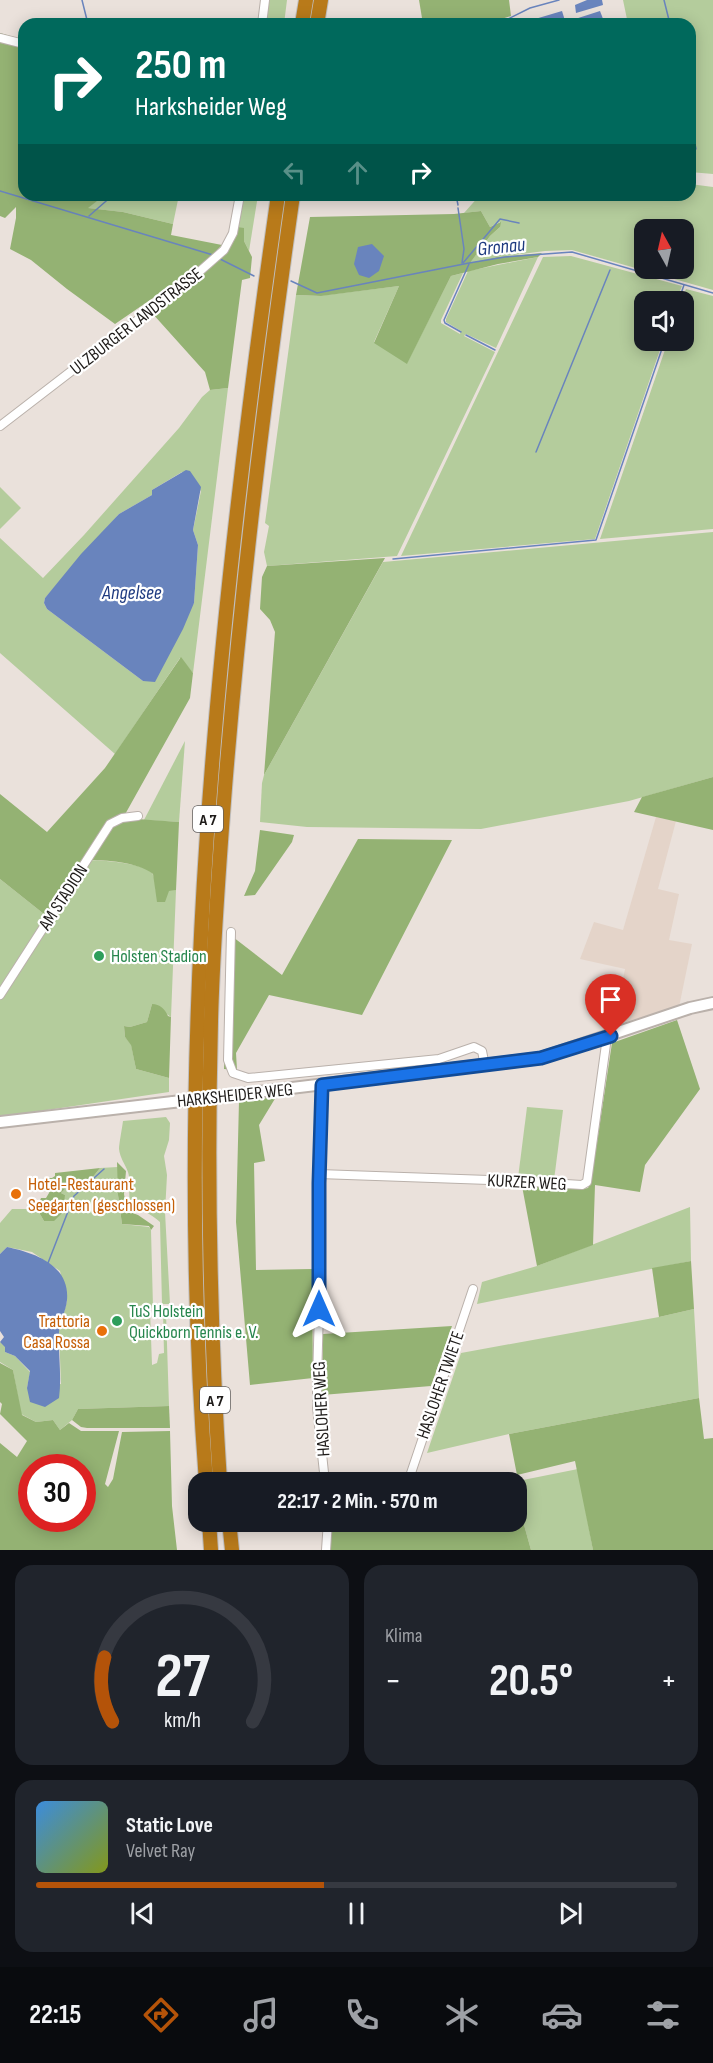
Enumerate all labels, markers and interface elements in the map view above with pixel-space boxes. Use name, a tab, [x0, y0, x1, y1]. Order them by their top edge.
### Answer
text: 250 m	[135, 40, 226, 91]
icon: right	[36, 42, 114, 120]
text: Harksheider Weg	[135, 91, 287, 123]
icon: left	[278, 156, 311, 189]
icon: ahead	[341, 156, 374, 189]
icon: right	[404, 156, 437, 189]
north arrow	[634, 219, 694, 279]
map controls	[634, 219, 694, 351]
water label: Gronau	[476, 232, 527, 261]
street label: ULZBURGER LANDSTRASSE	[66, 263, 206, 379]
button: sound	[634, 291, 694, 351]
water label: Angelsee	[101, 581, 162, 605]
road number: A 7	[193, 806, 223, 832]
street label: AM STADION	[34, 861, 92, 935]
place label: Holsten Stadion	[111, 946, 207, 967]
marker: Holsten Stadion	[92, 949, 106, 963]
pin	[585, 974, 636, 1036]
icon: arrive	[594, 983, 627, 1016]
street label: HARKSHEIDER WEG	[176, 1079, 294, 1112]
street label: KURZER WEG	[487, 1170, 567, 1195]
place label: Hotel-Restaurant Seegarten (geschlossen)	[28, 1174, 175, 1216]
marker: Hotel-Restaurant Seegarten (geschlossen)	[9, 1187, 23, 1201]
position arrow	[287, 1277, 351, 1341]
place label: TuS Holstein Quickborn Tennis e. V.	[129, 1301, 259, 1343]
place label: Trattoria Casa Rossa	[23, 1311, 90, 1353]
marker: TuS Holstein Quickborn Tennis e. V.	[110, 1314, 124, 1328]
marker: Trattoria Casa Rossa	[95, 1324, 109, 1338]
street label: HASLOHER TWIETE	[412, 1329, 469, 1442]
street label: HASLOHER WEG	[309, 1361, 334, 1457]
road number: A 7	[200, 1387, 230, 1413]
speed limit sign: 30	[18, 1454, 96, 1532]
text: 22:17 · 2 Min. · 570 m	[277, 1488, 438, 1515]
text: Klima	[385, 1624, 423, 1648]
text: 27	[155, 1640, 210, 1715]
text: 20.5°	[489, 1654, 573, 1709]
text: −	[385, 1661, 401, 1701]
text: +	[661, 1661, 677, 1701]
text: km/h	[163, 1708, 201, 1733]
text: Static Love	[126, 1812, 213, 1839]
text: Velvet Ray	[126, 1839, 195, 1863]
icon: previous	[126, 1897, 159, 1930]
icon: pause	[340, 1897, 373, 1930]
icon: next	[554, 1897, 587, 1930]
icon: directions	[140, 1994, 182, 2036]
icon: music	[240, 1994, 282, 2036]
icon: phone	[341, 1994, 383, 2036]
icon: climate	[441, 1994, 483, 2036]
icon: car	[541, 1994, 583, 2036]
icon: filters	[642, 1994, 684, 2036]
text: 22:15	[29, 1999, 81, 2031]

